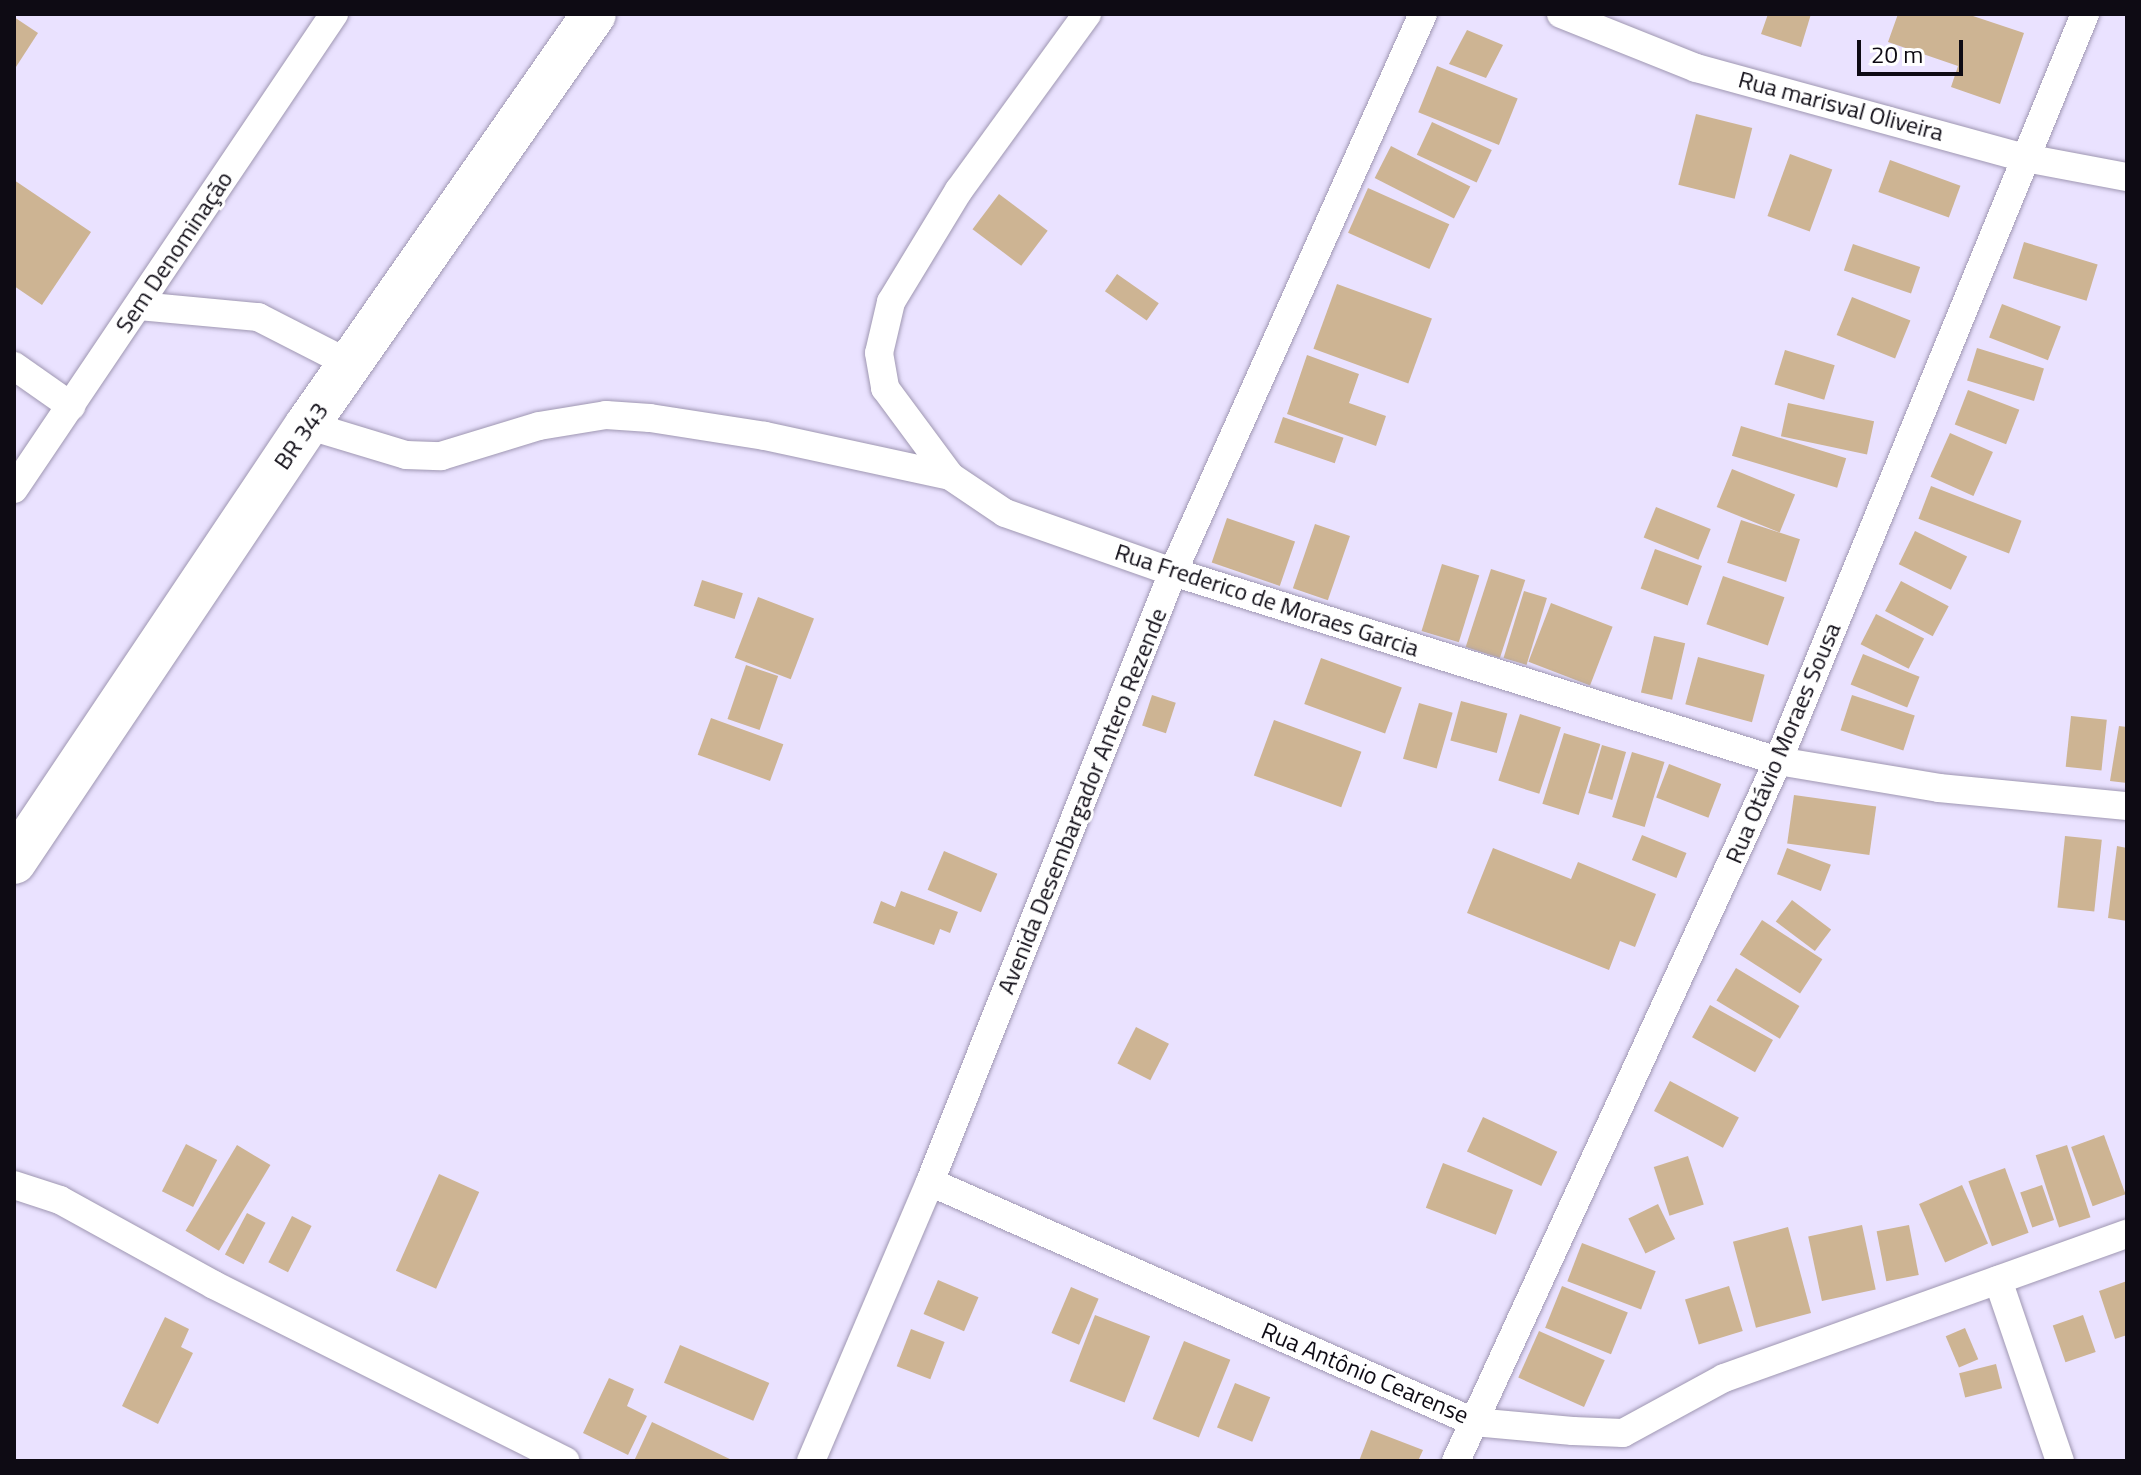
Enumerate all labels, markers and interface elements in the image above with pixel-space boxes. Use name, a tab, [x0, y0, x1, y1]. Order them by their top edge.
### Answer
scale bar	[1861, 24, 1967, 74]
text: 20 m	[1871, 36, 1923, 72]
street label: Rua marisval Oliveira	[1735, 65, 1947, 147]
street label: Sem Denominação	[109, 166, 239, 338]
street label: BR 343	[268, 397, 334, 475]
street label: Rua Frederico de Moraes Garcia	[1111, 537, 1423, 663]
street label: Avenida Desembargador Antero Rezende	[991, 604, 1173, 998]
street label: Rua Otávio Moraes Sousa	[1719, 618, 1847, 868]
street label: Rua Antônio Cearense	[1257, 1316, 1473, 1430]

